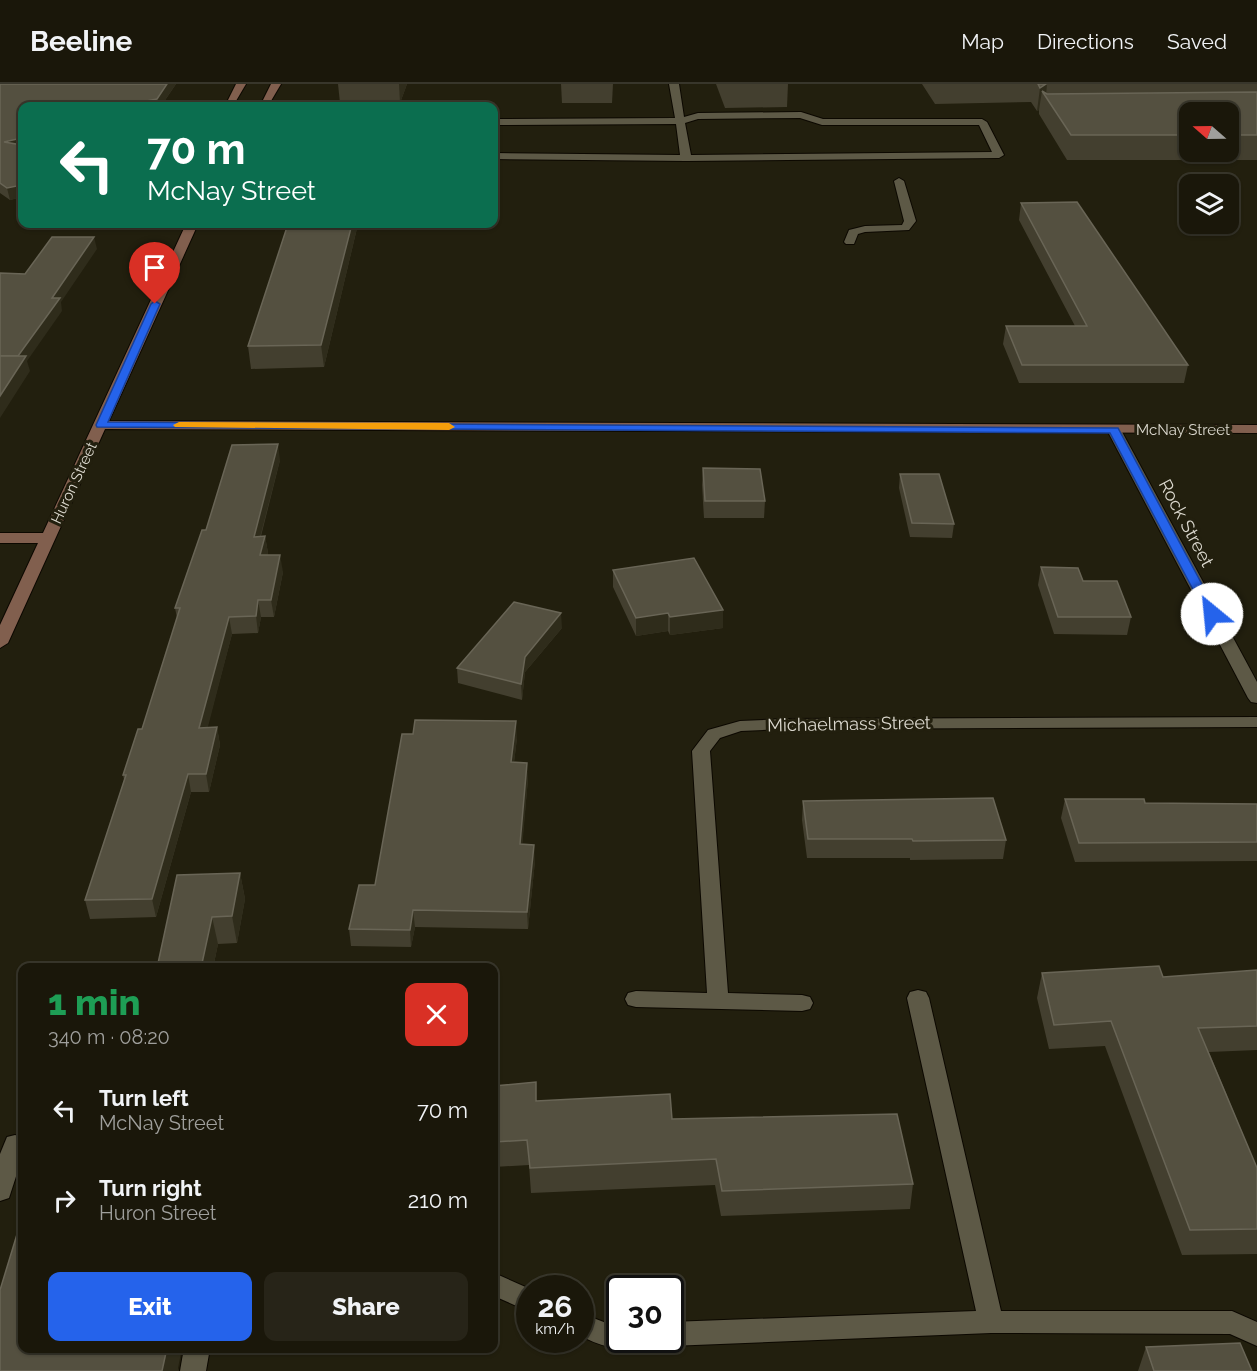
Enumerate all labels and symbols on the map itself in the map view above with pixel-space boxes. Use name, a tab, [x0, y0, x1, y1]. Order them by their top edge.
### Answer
north arrow	[1179, 102, 1239, 162]
pin	[129, 242, 180, 304]
street label: McNay Street	[1136, 421, 1230, 439]
street label: Huron Street	[47, 439, 101, 527]
street label: Rock Street	[1155, 475, 1218, 570]
position arrow	[1180, 582, 1244, 646]
street label: Michaelmass Street	[767, 712, 931, 735]
speed limit sign: 30	[606, 1275, 684, 1353]

